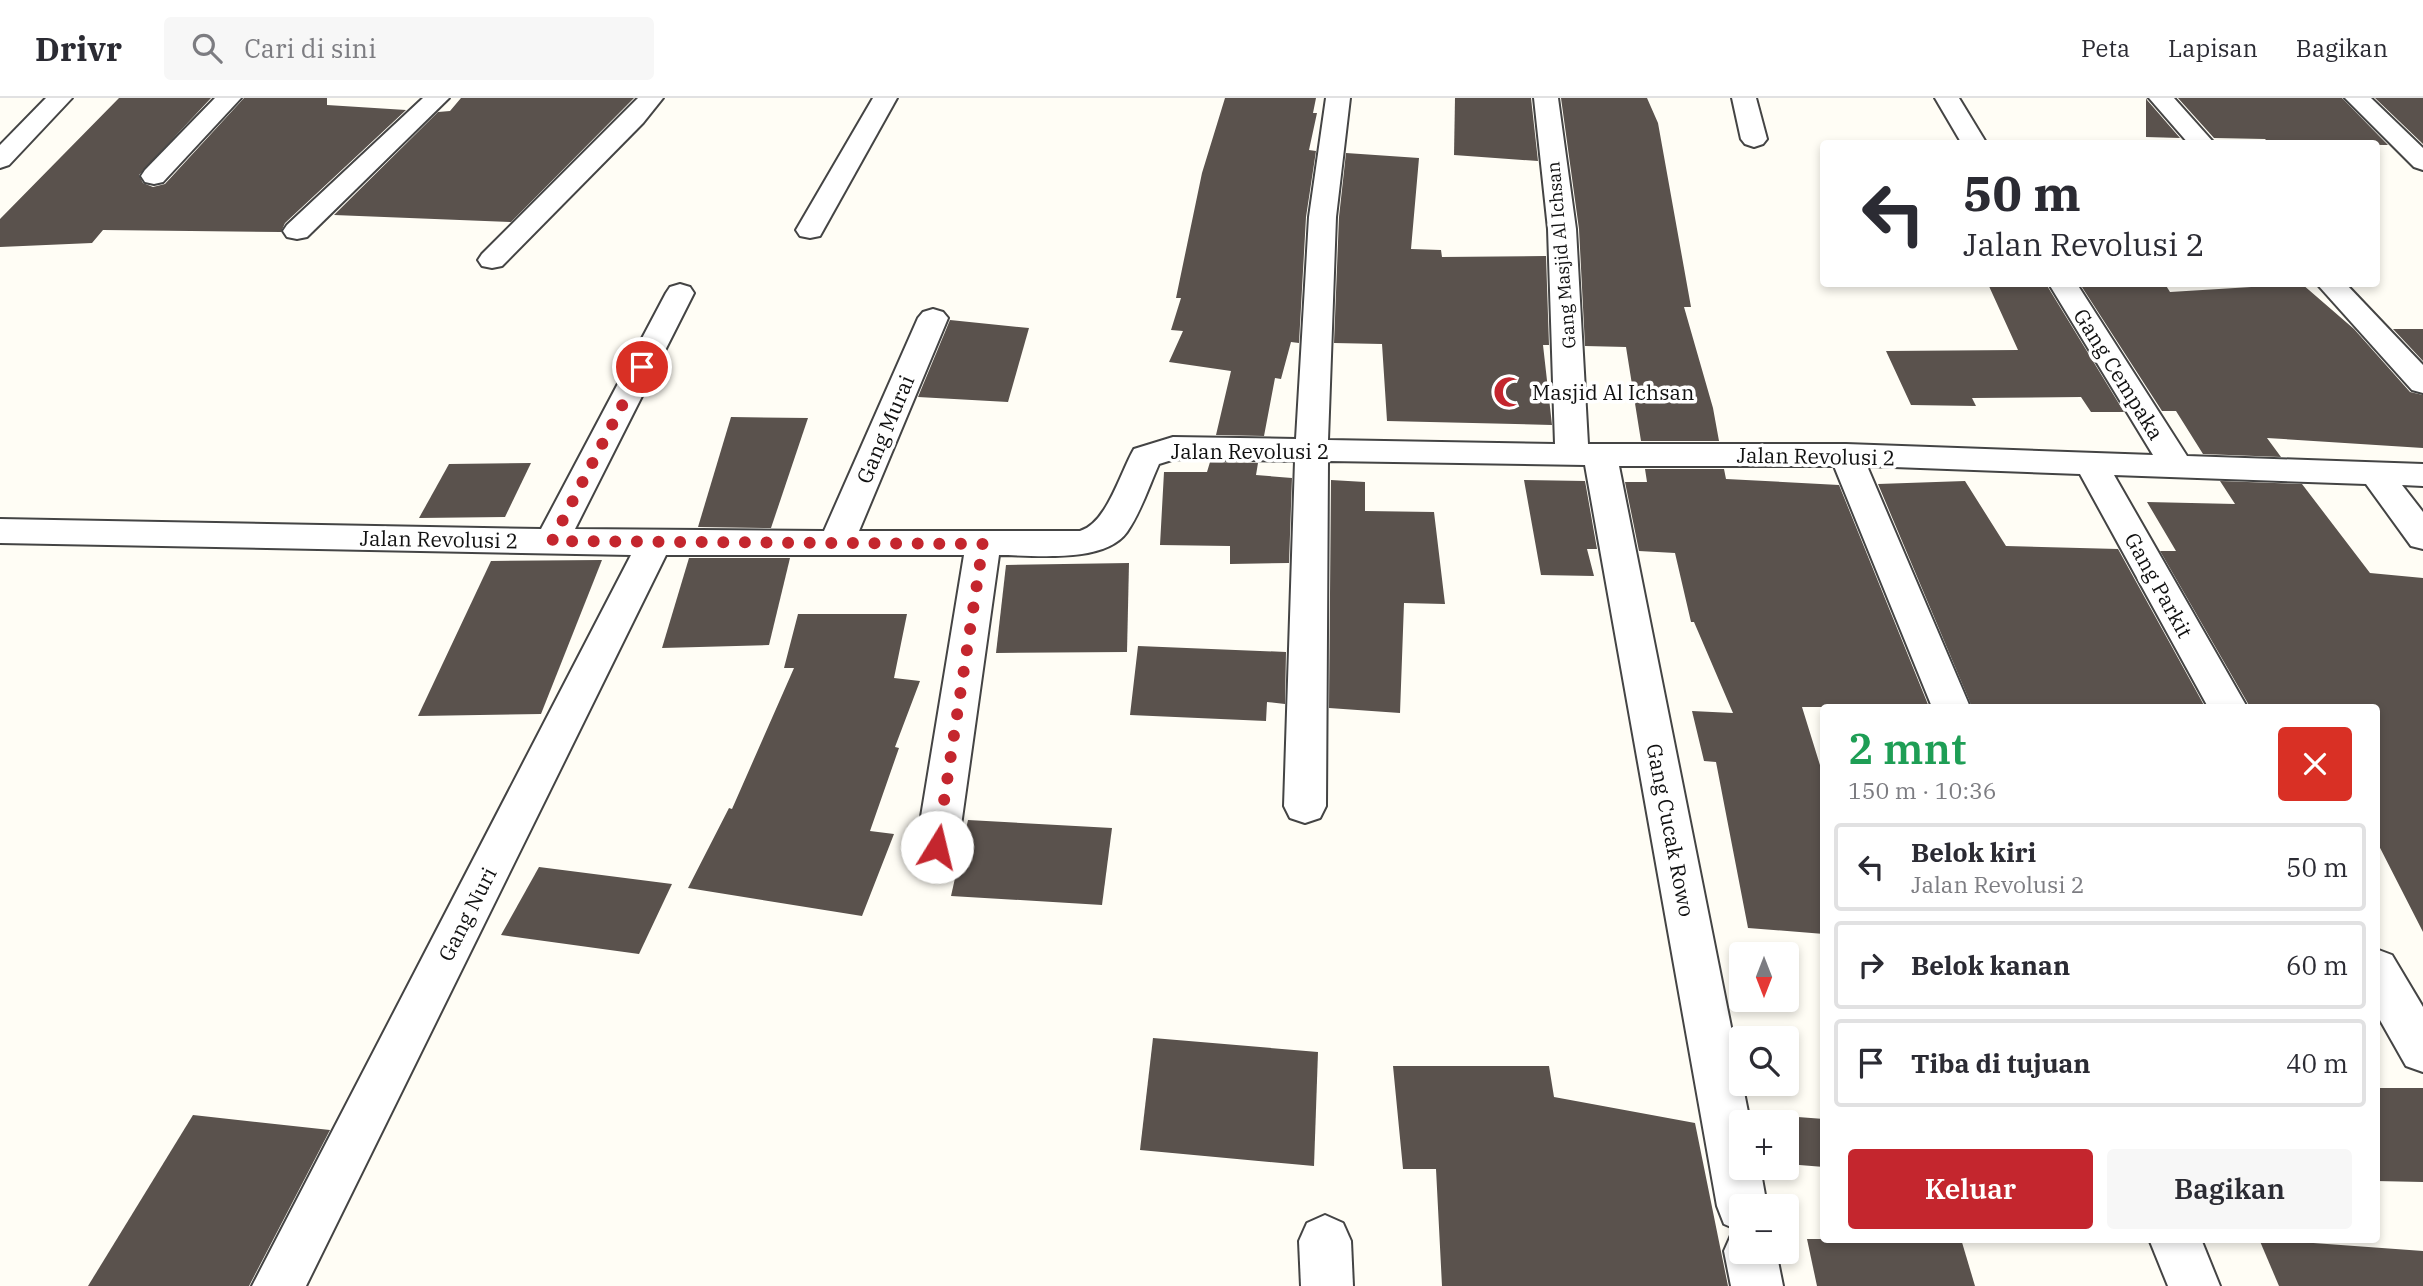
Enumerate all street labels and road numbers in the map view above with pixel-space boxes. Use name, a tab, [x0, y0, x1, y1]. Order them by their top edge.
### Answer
street label: Gang Masjid Al Ichsan	[1541, 161, 1581, 349]
street label: Gang Cempaka	[2068, 303, 2170, 445]
street label: Gang Murai	[850, 370, 920, 488]
street label: Jalan Revolusi 2	[1171, 437, 1329, 465]
street label: Jalan Revolusi 2	[1736, 441, 1896, 471]
street label: Jalan Revolusi 2	[359, 524, 519, 554]
street label: Gang Parkit	[2119, 527, 2199, 643]
street label: Gang Cucak Rowo	[1640, 741, 1702, 919]
street label: Gang Nuri	[431, 862, 503, 966]

